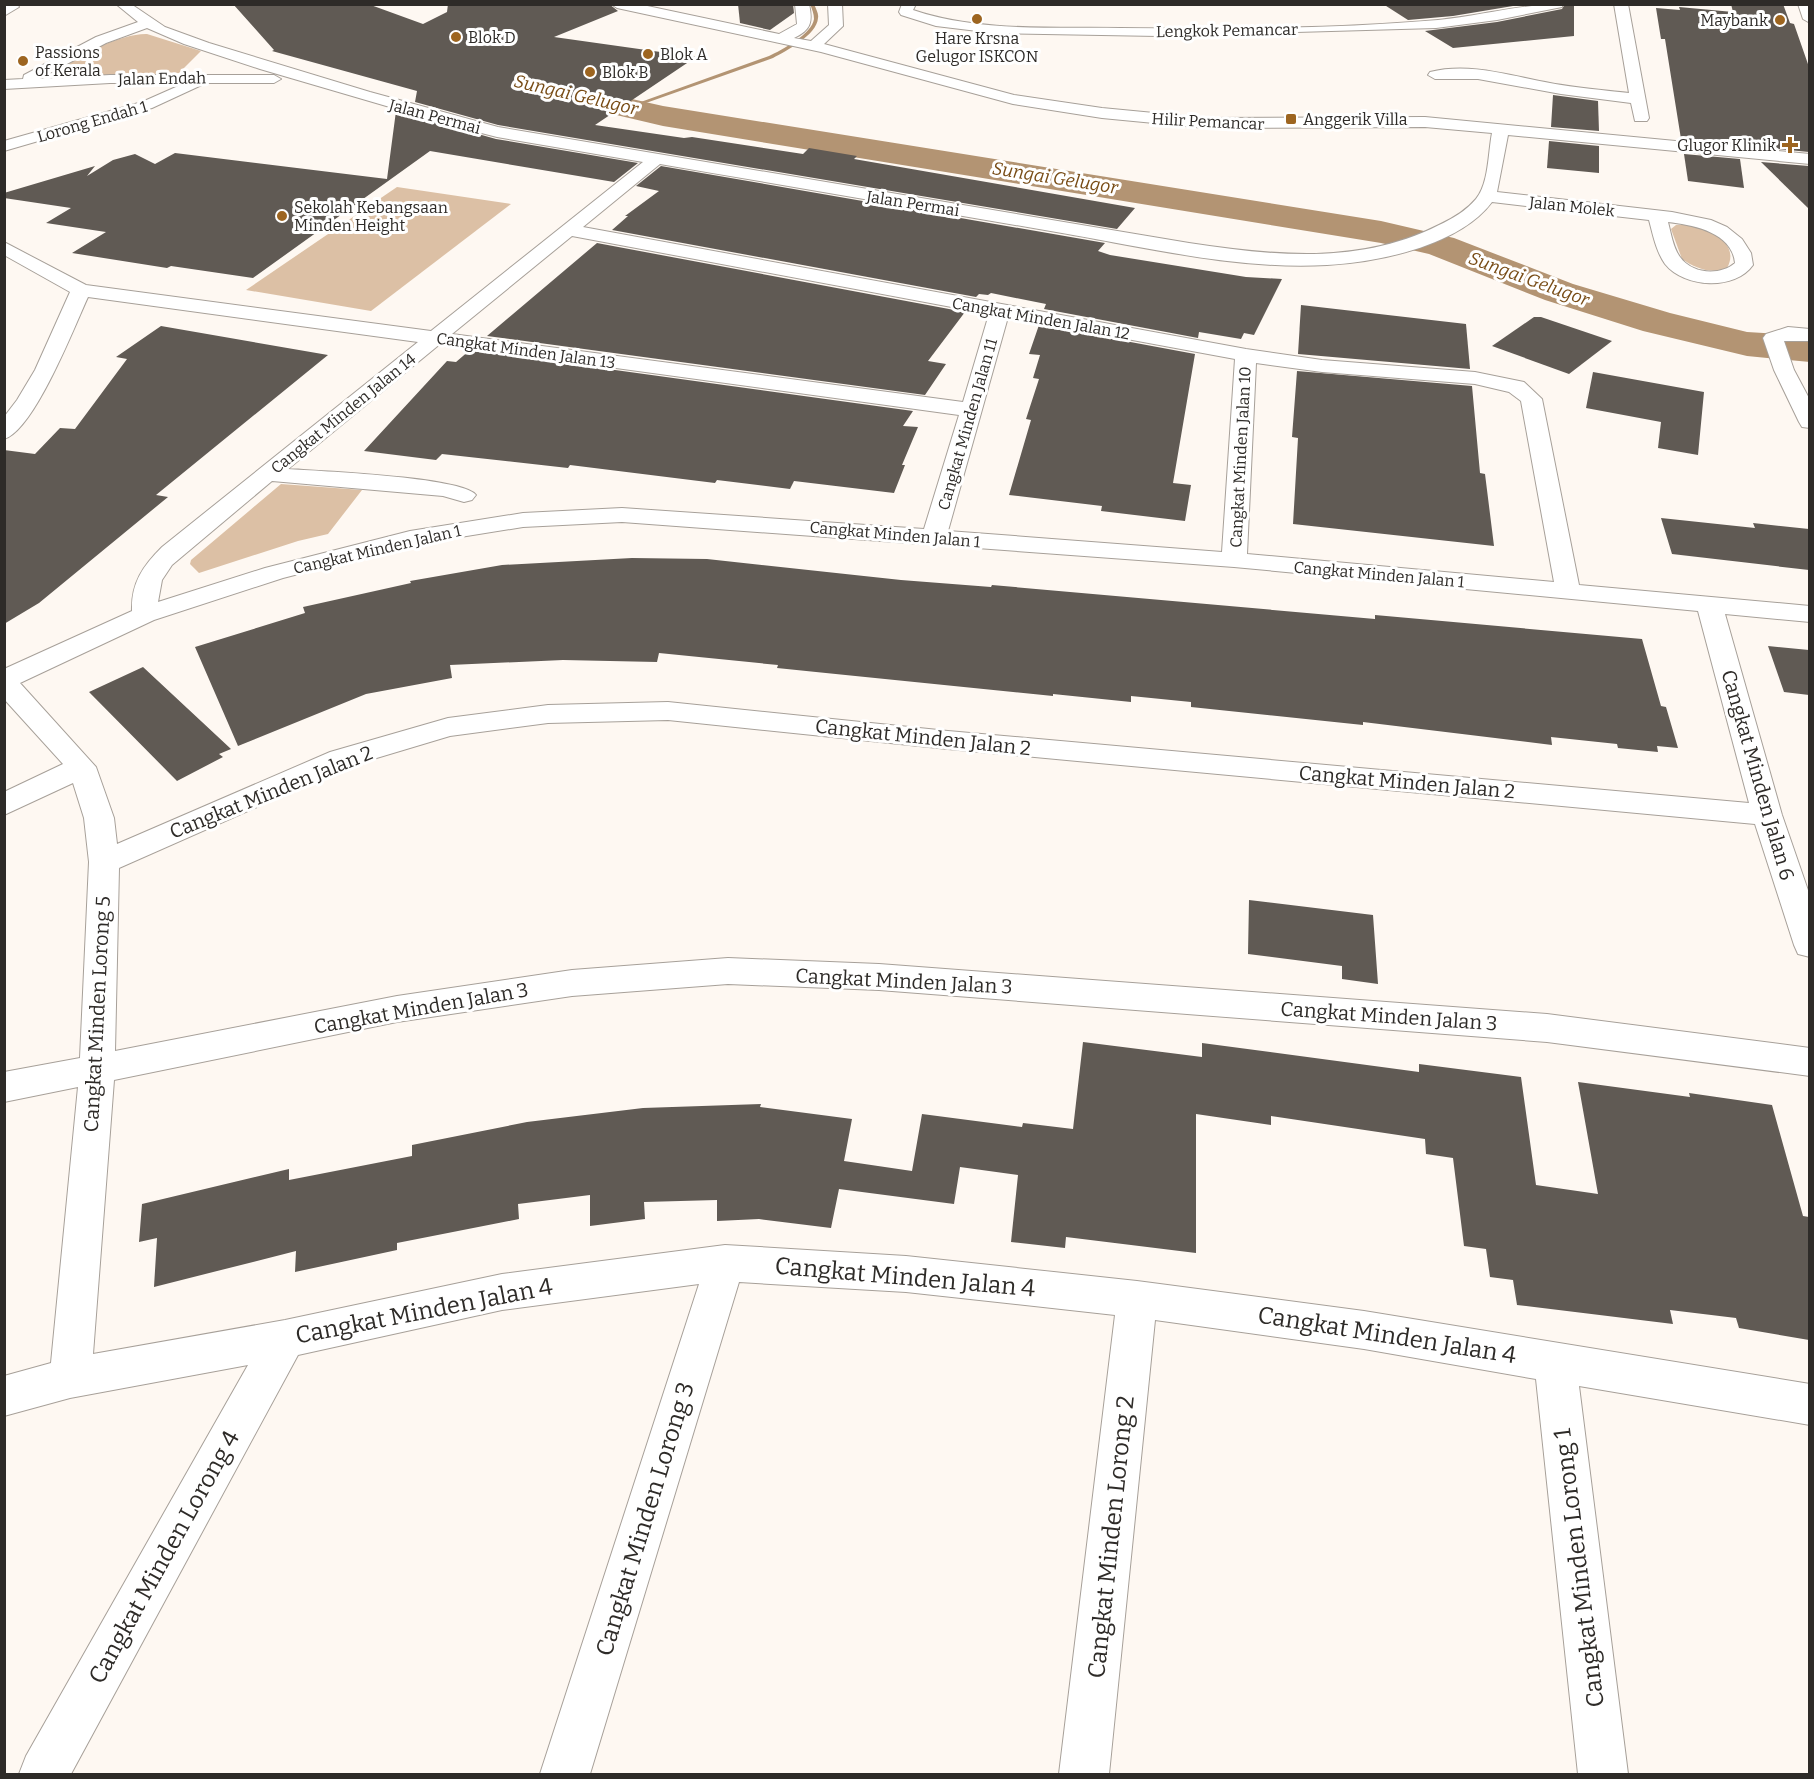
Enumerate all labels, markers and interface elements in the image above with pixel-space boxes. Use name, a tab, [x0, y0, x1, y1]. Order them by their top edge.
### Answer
place label: Maybank	[1700, 11, 1768, 30]
marker: Hare Krsna Gelugor ISKCON	[970, 12, 984, 26]
marker: Maybank	[1773, 13, 1787, 27]
street label: Lengkok Pemancar	[1156, 20, 1298, 41]
place label: Blok D	[468, 28, 516, 47]
place label: Hare Krsna Gelugor ISKCON	[916, 29, 1039, 66]
marker: Blok D	[449, 30, 463, 44]
place label: Passions of Kerala	[35, 43, 101, 80]
place label: Blok A	[660, 45, 708, 64]
marker: Blok A	[641, 47, 655, 61]
marker: Passions of Kerala	[16, 54, 30, 68]
place label: Blok B	[602, 63, 649, 82]
marker: Blok B	[583, 65, 597, 79]
street label: Jalan Endah	[117, 68, 206, 89]
water label: Sungai Gelugor	[512, 70, 641, 120]
street label: Jalan Permai	[386, 95, 483, 138]
street label: Lorong Endah 1	[35, 97, 150, 146]
street label: Hilir Pemancar	[1151, 109, 1265, 134]
place label: Anggerik Villa	[1303, 110, 1408, 129]
marker: Anggerik Villa	[1284, 112, 1298, 126]
place label: Glugor Klinik	[1677, 136, 1776, 155]
marker: Glugor Klinik	[1781, 136, 1799, 154]
water label: Sungai Gelugor	[991, 157, 1120, 199]
street label: Jalan Permai	[864, 187, 961, 220]
street label: Jalan Molek	[1527, 192, 1616, 220]
place label: Sekolah Kebangsaan Minden Height	[294, 198, 448, 235]
marker: Sekolah Kebangsaan Minden Height	[275, 209, 289, 223]
water label: Sungai Gelugor	[1466, 247, 1593, 311]
street label: Cangkat Minden Jalan 12	[951, 294, 1131, 343]
street label: Cangkat Minden Jalan 13	[435, 329, 617, 372]
street label: Cangkat Minden Jalan 11	[934, 336, 1001, 512]
street label: Cangkat Minden Jalan 14	[267, 349, 420, 478]
street label: Cangkat Minden Jalan 10	[1226, 366, 1255, 548]
street label: Cangkat Minden Jalan 1	[809, 518, 982, 551]
street label: Cangkat Minden Jalan 1	[291, 521, 463, 578]
street label: Cangkat Minden Jalan 1	[1293, 558, 1466, 591]
street label: Cangkat Minden Jalan 6	[1716, 667, 1800, 883]
street label: Cangkat Minden Jalan 2	[814, 714, 1032, 760]
street label: Cangkat Minden Jalan 2	[166, 740, 376, 844]
street label: Cangkat Minden Jalan 2	[1298, 761, 1516, 803]
street label: Cangkat Minden Lorong 5	[79, 895, 115, 1133]
street label: Cangkat Minden Jalan 3	[795, 963, 1013, 999]
street label: Cangkat Minden Jalan 3	[312, 977, 530, 1039]
street label: Cangkat Minden Jalan 3	[1280, 996, 1498, 1036]
street label: Cangkat Minden Jalan 4	[774, 1252, 1036, 1302]
street label: Cangkat Minden Jalan 4	[293, 1272, 555, 1350]
street label: Cangkat Minden Jalan 4	[1256, 1301, 1518, 1369]
street label: Cangkat Minden Lorong 3	[590, 1379, 700, 1659]
street label: Cangkat Minden Lorong 2	[1082, 1394, 1140, 1680]
street label: Cangkat Minden Lorong 4	[83, 1426, 245, 1688]
street label: Cangkat Minden Lorong 1	[1548, 1427, 1610, 1709]

